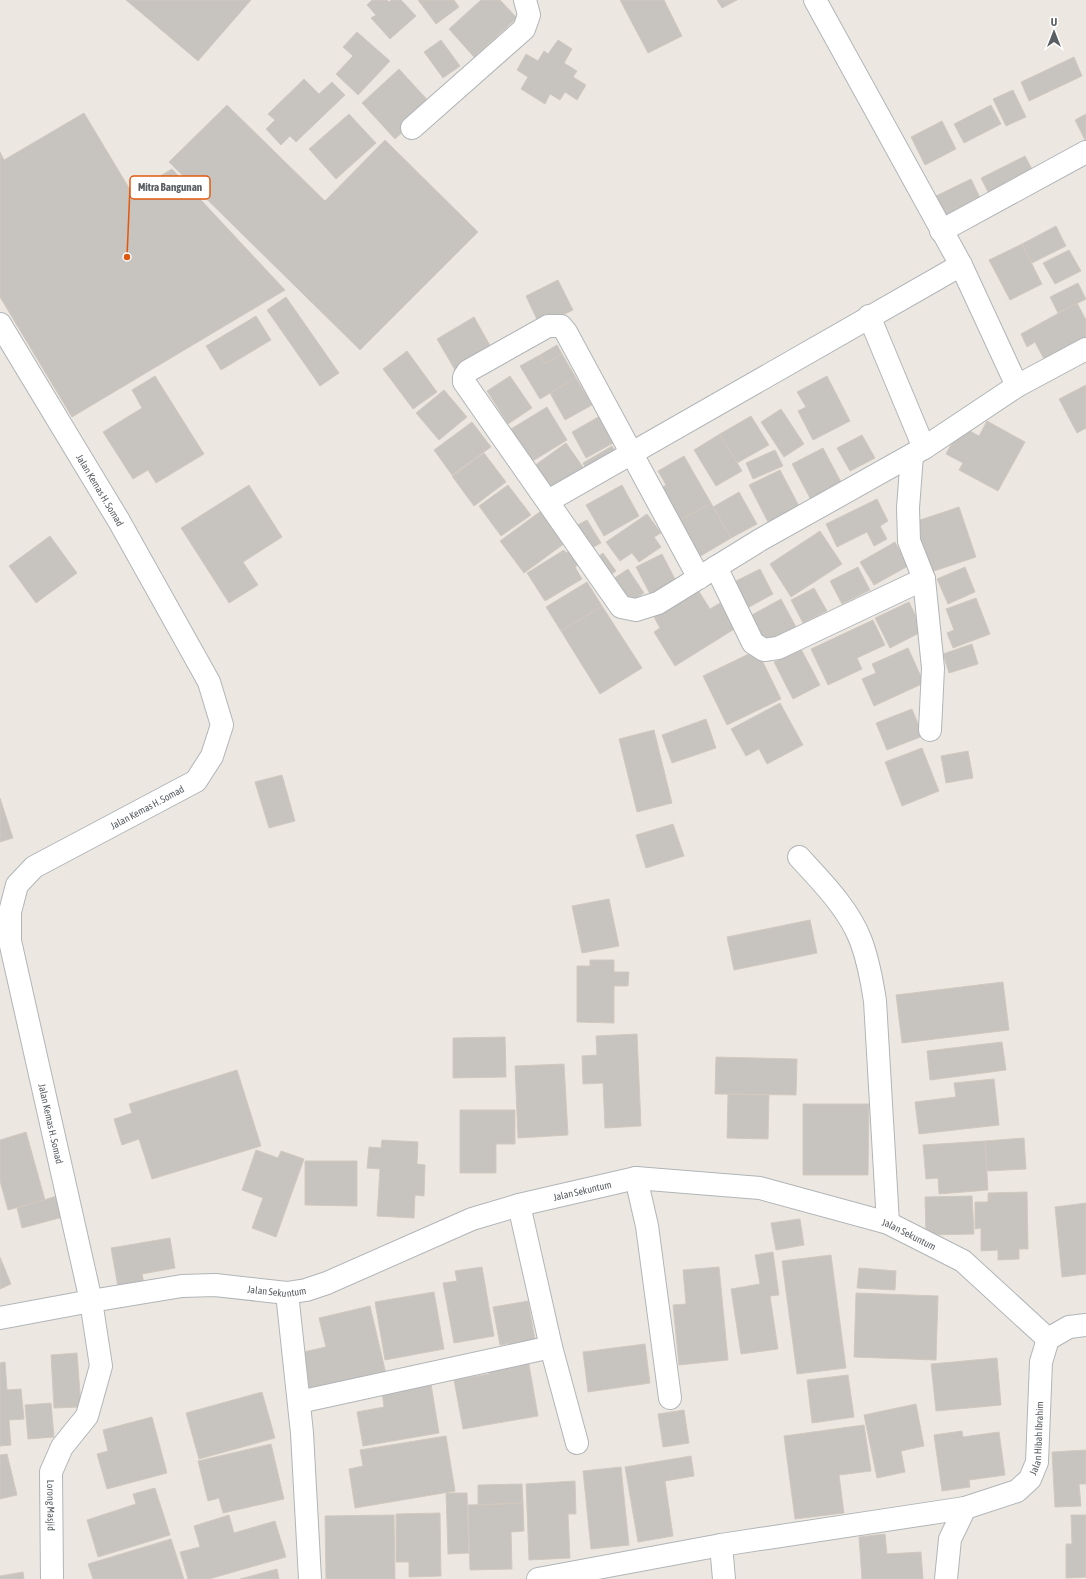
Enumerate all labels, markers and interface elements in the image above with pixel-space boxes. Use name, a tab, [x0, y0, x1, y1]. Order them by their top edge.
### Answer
north arrow	[1034, 12, 1074, 52]
text: U	[1051, 16, 1057, 28]
callout: Mitra Bangunan	[130, 176, 210, 199]
text: Mitra Bangunan	[138, 181, 202, 193]
street label: Jalan Kemas H. Somad	[74, 452, 126, 528]
street label: Jalan Kemas H. Somad	[109, 783, 186, 832]
street label: Jalan Kemas H. Somad	[36, 1083, 65, 1165]
street label: Jalan Sekuntum	[552, 1179, 612, 1203]
street label: Jalan Sekuntum	[881, 1217, 938, 1252]
street label: Jalan Sekuntum	[247, 1284, 307, 1299]
street label: Jalan Hibah Ibrahim	[1027, 1401, 1045, 1477]
street label: Lorong Masjid	[45, 1480, 57, 1531]

